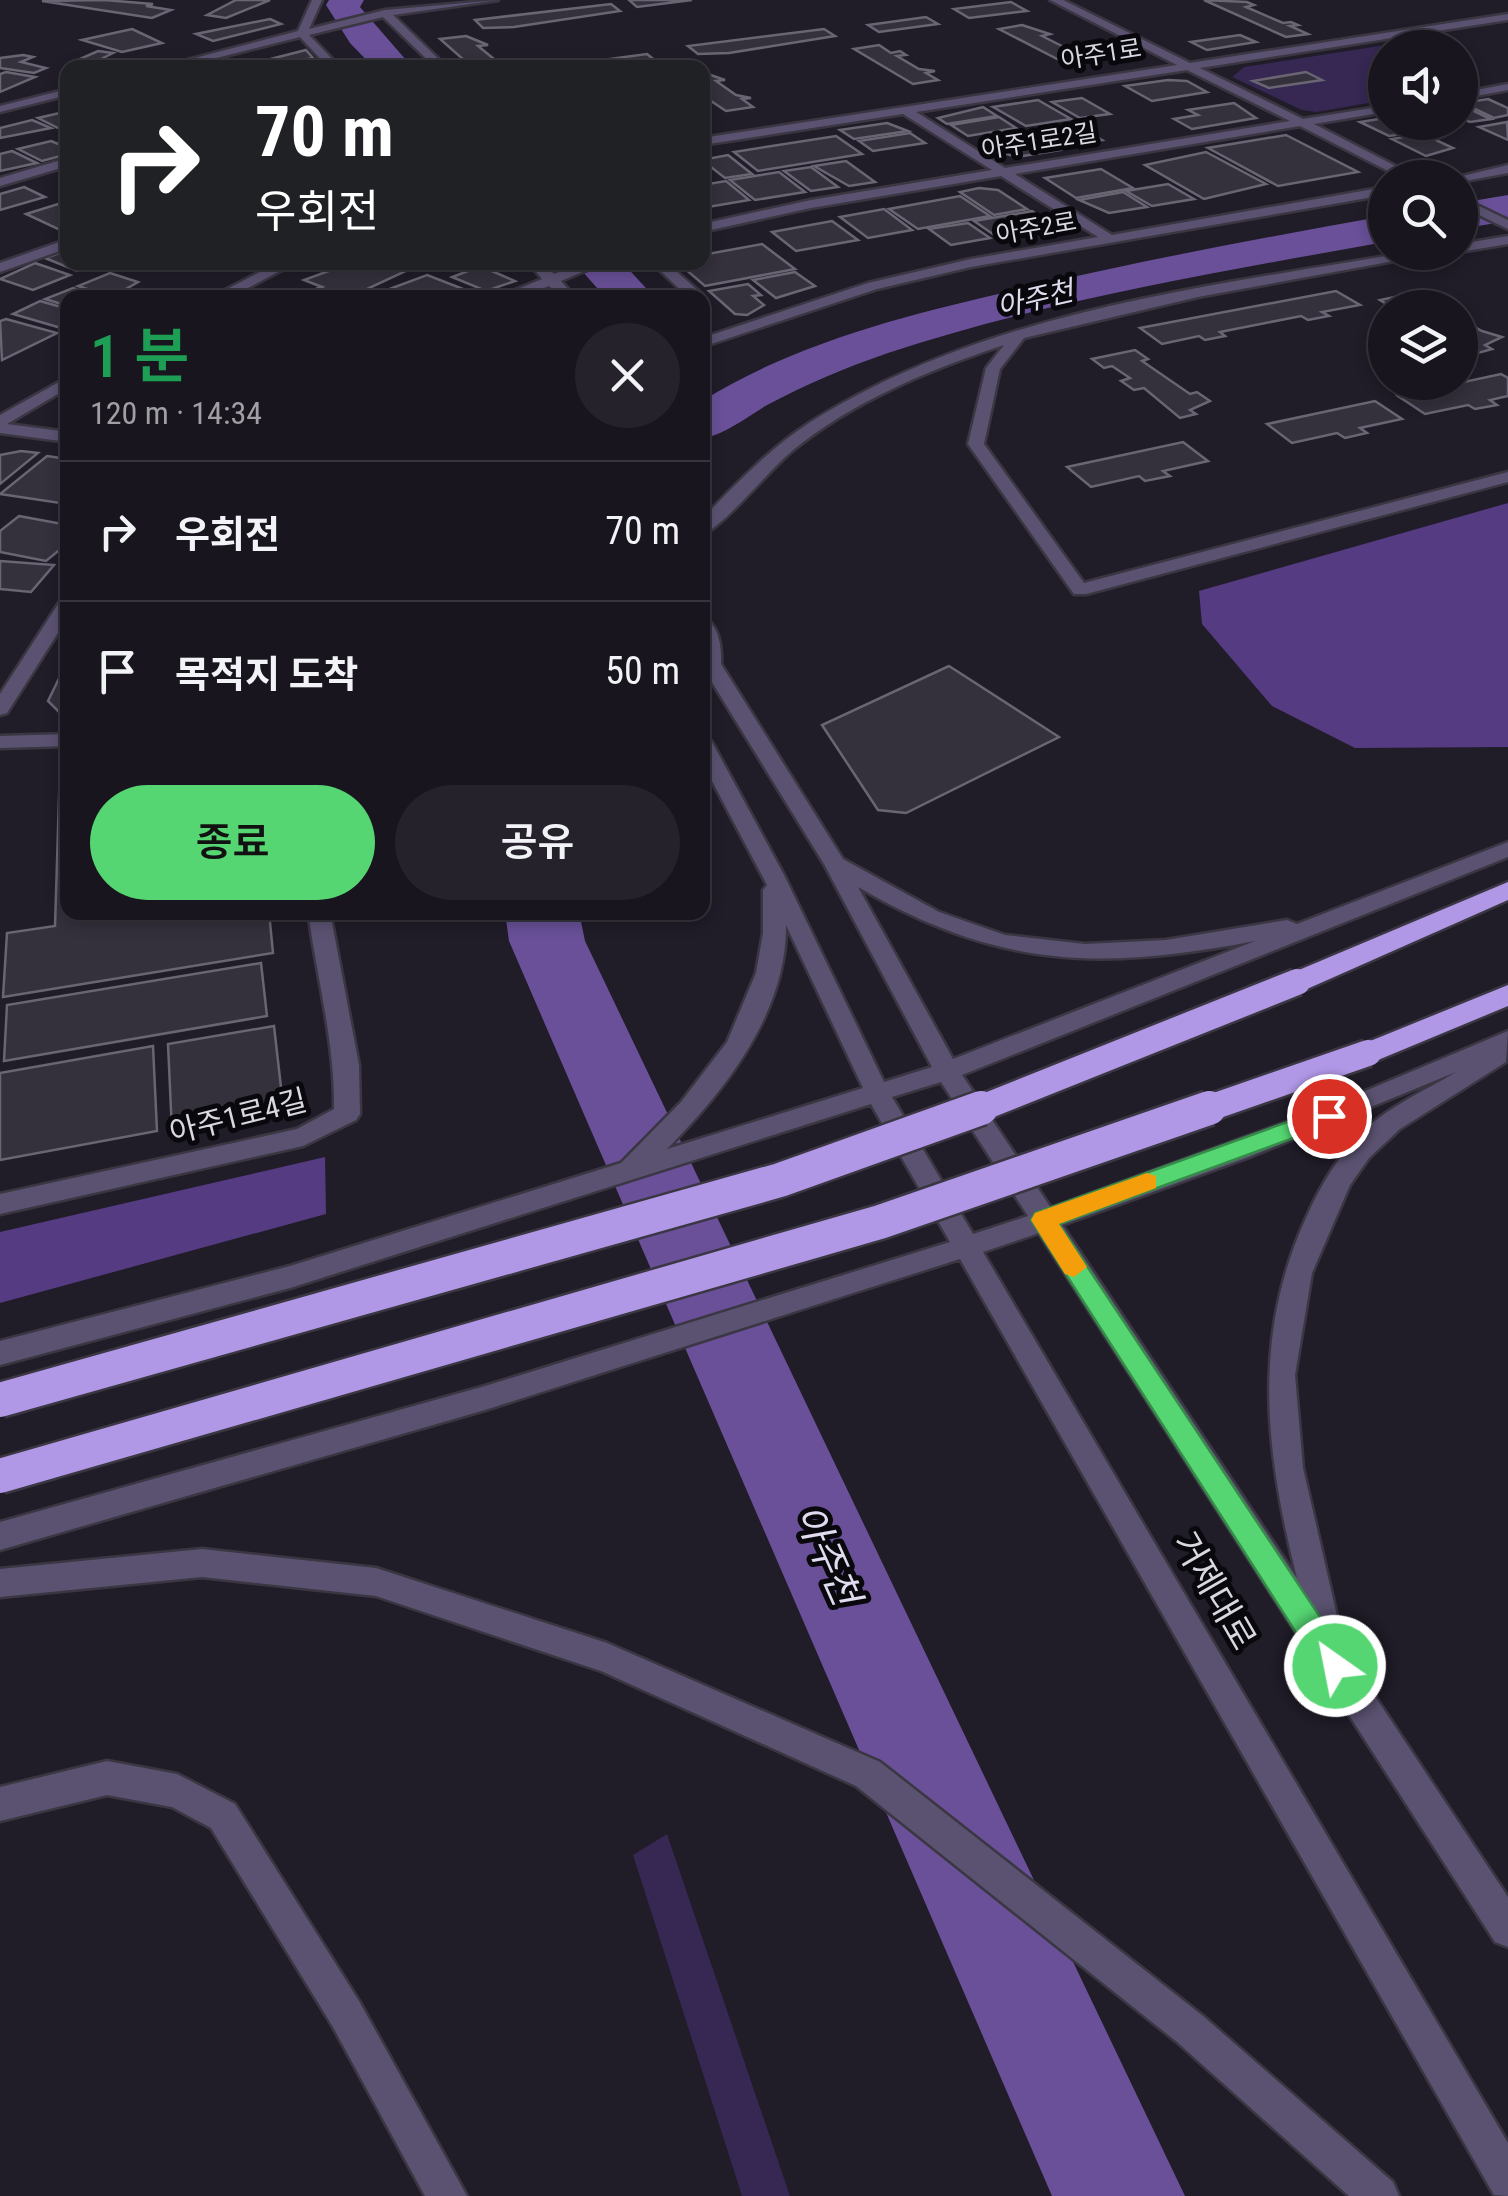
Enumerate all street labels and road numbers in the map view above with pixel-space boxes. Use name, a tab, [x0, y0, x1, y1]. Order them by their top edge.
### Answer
street label: 아주1로	[1059, 33, 1143, 75]
street label: 아주1로2길	[979, 118, 1099, 164]
street label: 아주2로	[993, 207, 1079, 249]
street label: 아주1로4길	[166, 1082, 310, 1150]
street label: 거제대로	[1164, 1525, 1264, 1657]

